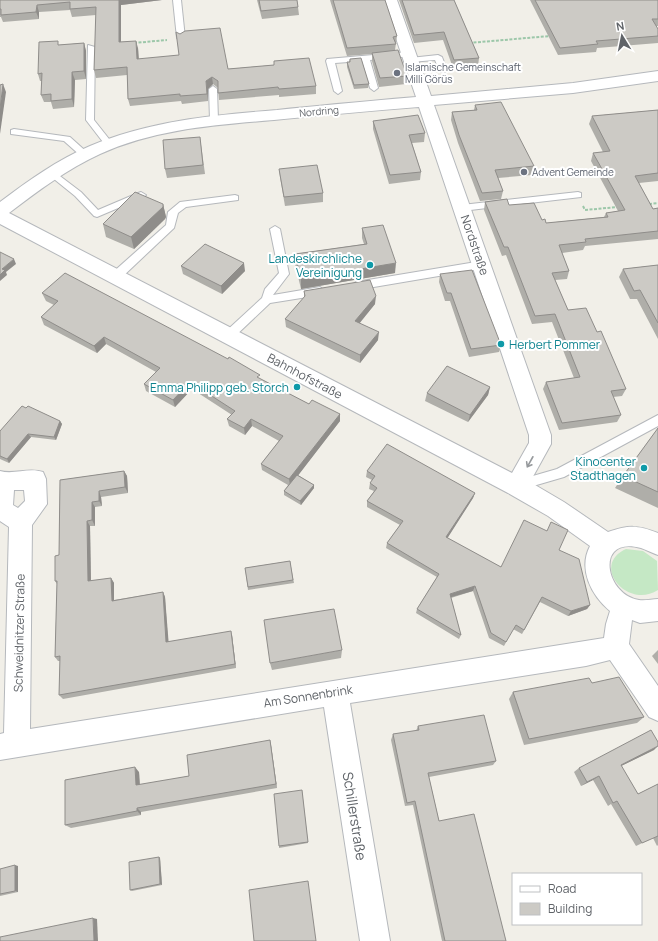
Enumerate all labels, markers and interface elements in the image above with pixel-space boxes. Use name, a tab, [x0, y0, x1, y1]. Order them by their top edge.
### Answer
north arrow	[602, 16, 642, 56]
text: N	[615, 18, 625, 34]
place label: Islamische Gemeinschaft Milli Görüs	[405, 60, 521, 86]
marker: Islamische Gemeinschaft Milli Görüs	[392, 68, 402, 78]
street label: Nordring	[298, 102, 340, 120]
place label: Advent Gemeinde	[532, 165, 614, 179]
marker: Advent Gemeinde	[519, 167, 529, 177]
street label: Nordstraße	[457, 213, 493, 277]
place label: Landeskirchliche Vereinigung	[269, 250, 362, 281]
marker: Landeskirchliche Vereinigung	[365, 260, 375, 270]
place label: Herbert Pommer	[509, 336, 601, 353]
marker: Herbert Pommer	[496, 339, 506, 349]
street label: Bahnhofstraße	[264, 349, 346, 403]
place label: Emma Philipp geb. Storch	[150, 379, 289, 396]
marker: Emma Philipp geb. Storch	[292, 382, 302, 392]
place label: Kinocenter Stadthagen	[570, 453, 637, 484]
one-way arrow	[526, 455, 534, 467]
marker: Kinocenter Stadthagen	[639, 463, 649, 473]
street label: Schweidnitzer Straße	[9, 574, 29, 692]
street label: Am Sonnenbrink	[262, 680, 355, 711]
street label: Schillerstraße	[339, 770, 371, 862]
legend	[512, 873, 642, 925]
text: Road	[548, 880, 576, 897]
text: Building	[548, 900, 592, 917]

